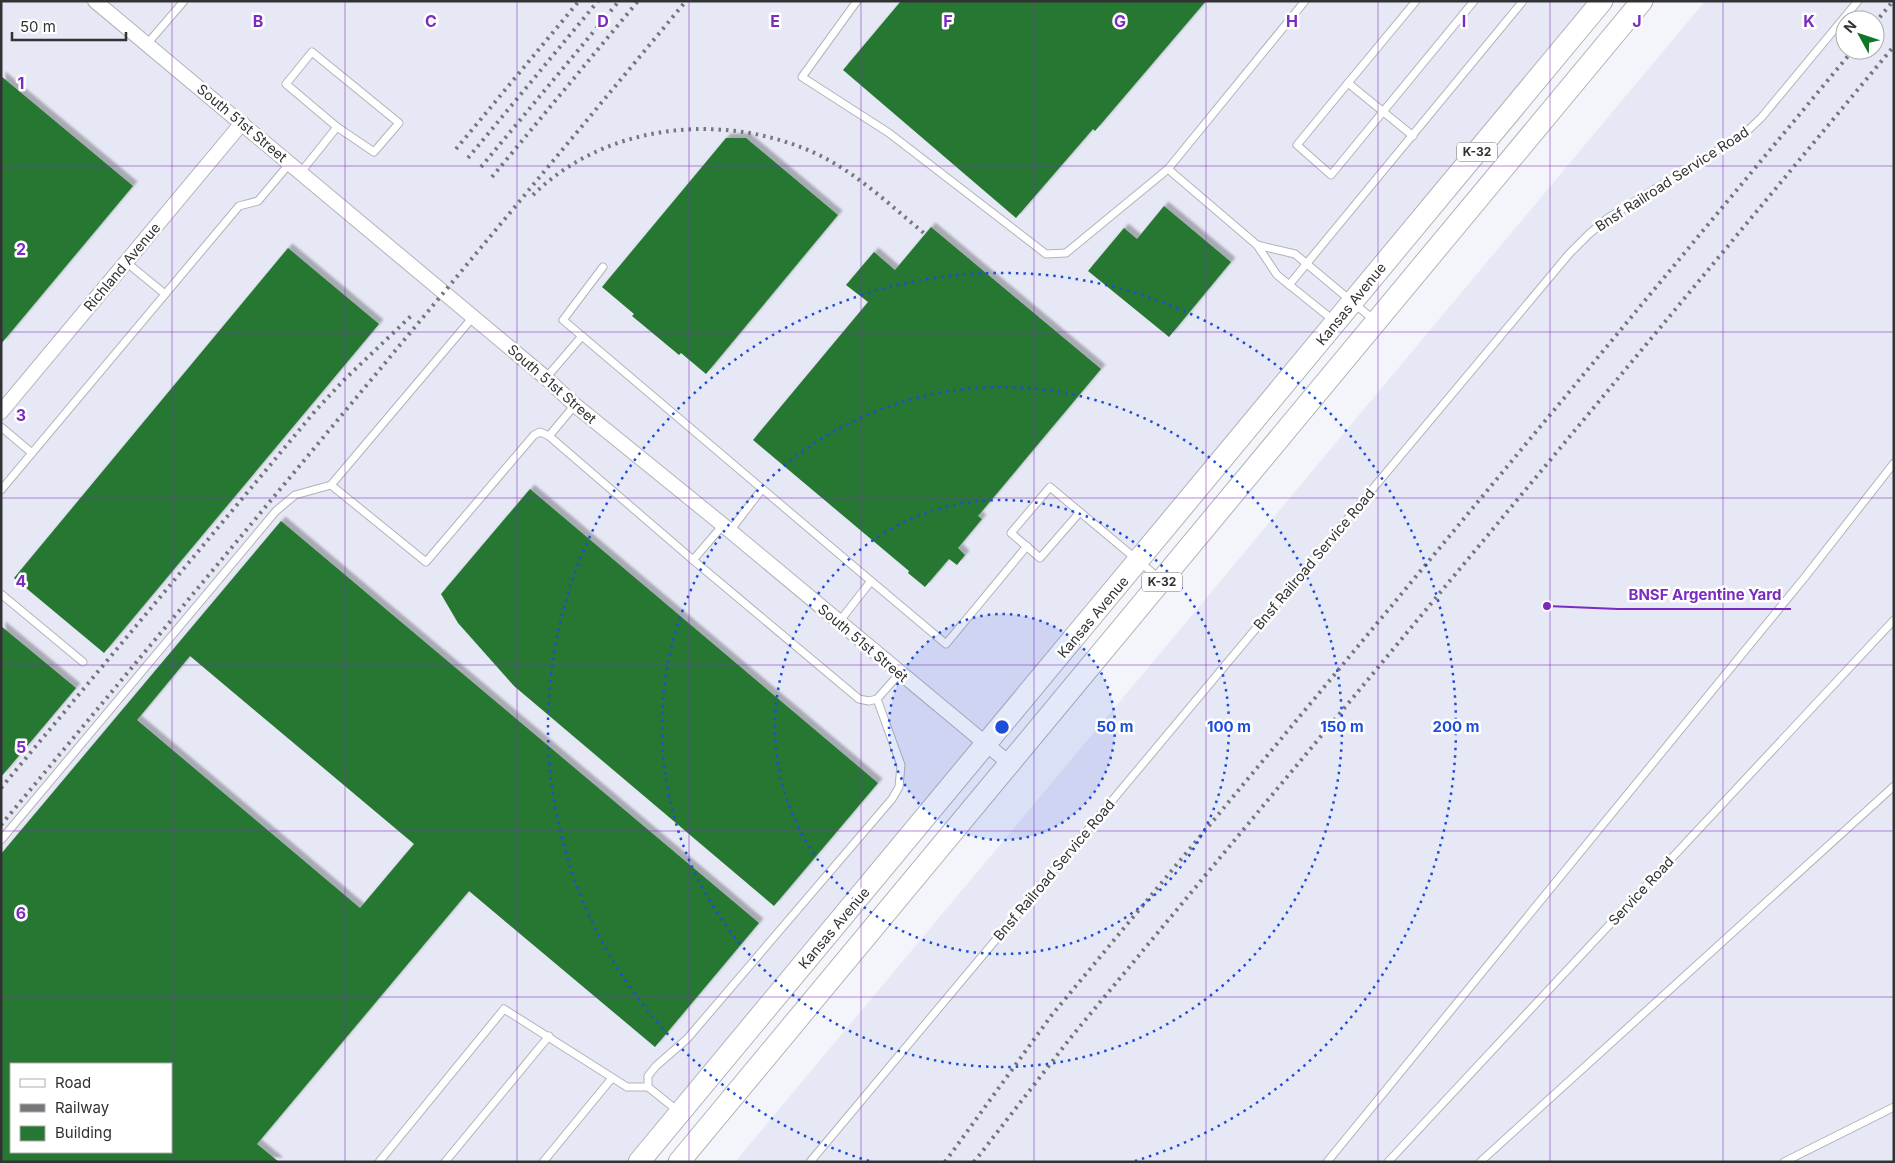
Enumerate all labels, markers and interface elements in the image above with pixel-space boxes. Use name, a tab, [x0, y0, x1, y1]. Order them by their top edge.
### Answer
scale bar	[12, 10, 126, 42]
north arrow	[1835, 10, 1885, 60]
text: B	[253, 11, 263, 31]
text: C	[425, 11, 437, 31]
text: D	[597, 11, 609, 31]
text: E	[770, 11, 780, 31]
text: F	[943, 11, 953, 31]
text: G	[1114, 11, 1126, 31]
text: H	[1286, 11, 1298, 31]
text: I	[1462, 11, 1466, 31]
text: J	[1632, 11, 1642, 31]
text: K	[1803, 11, 1815, 31]
text: 50 m	[20, 17, 56, 36]
text: N	[1840, 17, 1860, 36]
text: 1	[18, 73, 24, 93]
street label: South 51st Street	[194, 80, 291, 165]
street label: Bnsf Railroad Service Road	[1592, 123, 1752, 235]
road number: K-32	[1457, 142, 1497, 162]
street label: Richland Avenue	[80, 219, 163, 314]
text: 2	[16, 239, 26, 259]
street label: Kansas Avenue	[1312, 259, 1389, 348]
street label: South 51st Street	[504, 340, 601, 427]
text: 3	[16, 405, 26, 425]
street label: Bnsf Railroad Service Road	[1250, 485, 1378, 633]
text: 4	[16, 571, 27, 591]
street label: Kansas Avenue	[1054, 572, 1132, 661]
road number: K-32	[1142, 572, 1182, 592]
callout: BNSF Argentine Yard	[1618, 579, 1791, 609]
text: BNSF Argentine Yard	[1629, 585, 1781, 604]
street label: South 51st Street	[815, 600, 912, 685]
text: 50 m	[1097, 717, 1133, 736]
text: 100 m	[1207, 717, 1251, 736]
text: 150 m	[1320, 717, 1364, 736]
text: 200 m	[1433, 717, 1479, 736]
centre of rings	[993, 718, 1011, 736]
text: 5	[16, 737, 26, 757]
street label: Bnsf Railroad Service Road	[990, 796, 1118, 944]
street label: Service Road	[1604, 853, 1677, 929]
street label: Kansas Avenue	[795, 883, 873, 972]
text: 6	[16, 903, 26, 923]
legend	[10, 1063, 172, 1153]
text: Road	[55, 1073, 91, 1092]
text: Railway	[55, 1098, 110, 1117]
text: Building	[55, 1123, 112, 1142]

